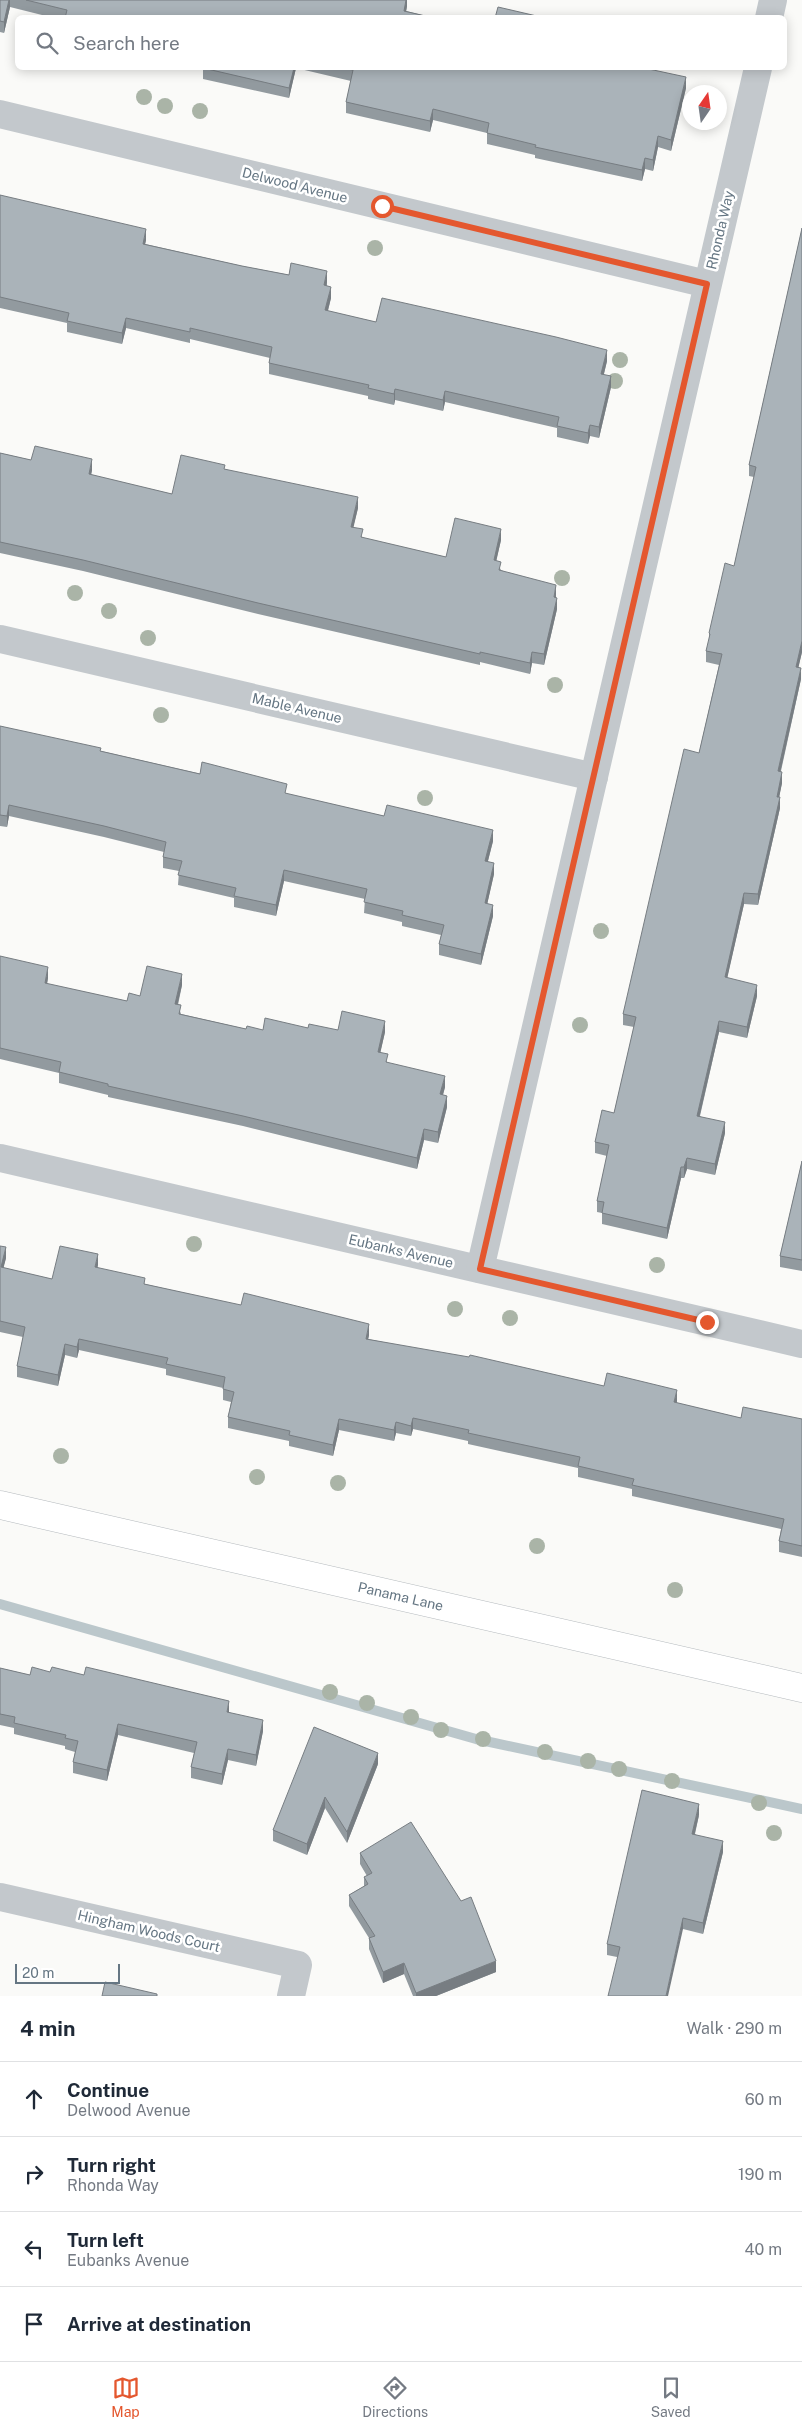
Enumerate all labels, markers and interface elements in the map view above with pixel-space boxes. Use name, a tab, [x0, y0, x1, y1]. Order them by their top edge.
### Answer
search box	[15, 15, 787, 70]
icon: search	[33, 29, 61, 57]
text: Search here	[73, 32, 180, 54]
north arrow	[682, 85, 727, 130]
street label: Delwood Avenue	[241, 164, 349, 206]
street label: Rhonda Way	[703, 189, 737, 271]
route start	[371, 195, 394, 218]
street label: Mable Avenue	[251, 690, 344, 726]
street label: Eubanks Avenue	[347, 1231, 455, 1271]
route end	[696, 1311, 719, 1334]
street label: Panama Lane	[356, 1579, 445, 1614]
street label: Hingham Woods Court	[76, 1907, 222, 1955]
scale bar	[15, 1961, 120, 1984]
text: 20 m	[22, 1965, 54, 1981]
text: 4 min	[20, 2016, 75, 2041]
text: Walk · 290 m	[687, 2019, 782, 2038]
text: Continue	[67, 2079, 149, 2101]
icon: ahead	[20, 2085, 48, 2113]
text: 60 m	[745, 2090, 782, 2109]
text: Delwood Avenue	[67, 2101, 190, 2120]
text: Turn right	[67, 2154, 156, 2176]
icon: right	[20, 2160, 48, 2188]
text: 190 m	[738, 2165, 782, 2184]
text: Rhonda Way	[67, 2176, 159, 2195]
text: Turn left	[67, 2229, 144, 2251]
icon: left	[20, 2235, 48, 2263]
text: 40 m	[744, 2240, 782, 2259]
text: Eubanks Avenue	[67, 2251, 189, 2270]
icon: arrive	[20, 2310, 48, 2338]
text: Arrive at destination	[67, 2313, 251, 2335]
tab: Map	[111, 2374, 140, 2420]
tab: Directions	[362, 2374, 428, 2420]
tab: Saved	[651, 2374, 691, 2420]

